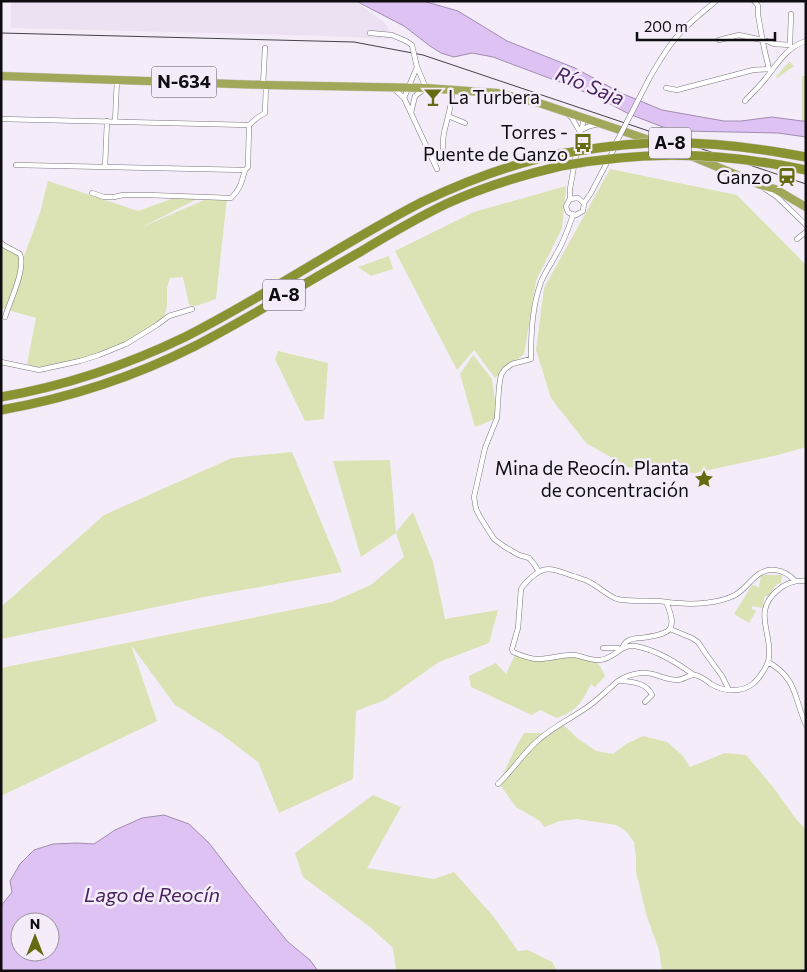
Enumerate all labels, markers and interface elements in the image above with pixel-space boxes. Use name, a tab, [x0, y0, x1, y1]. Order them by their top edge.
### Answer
scale bar	[637, 10, 774, 42]
text: 200 m	[644, 17, 688, 35]
water label: Río Saja	[552, 60, 628, 110]
road number: N-634	[152, 66, 216, 98]
place label: La Turbera	[448, 85, 540, 108]
bar icon: La Turbera	[422, 86, 444, 108]
place label: Torres - Puente de Ganzo	[423, 120, 568, 165]
road number: A-8	[649, 128, 691, 158]
bus stop icon: Torres - Puente de Ganzo	[572, 132, 594, 154]
place label: Ganzo	[716, 165, 772, 188]
station icon: Ganzo	[776, 166, 798, 188]
road number: A-8	[263, 280, 305, 310]
place label: Mina de Reocín. Planta de concentración	[495, 456, 689, 501]
place icon: Mina de Reocín. Planta de concentración	[693, 468, 715, 490]
water label: Lago de Reocín	[84, 882, 220, 906]
north arrow	[10, 912, 60, 962]
text: N	[30, 915, 40, 932]

